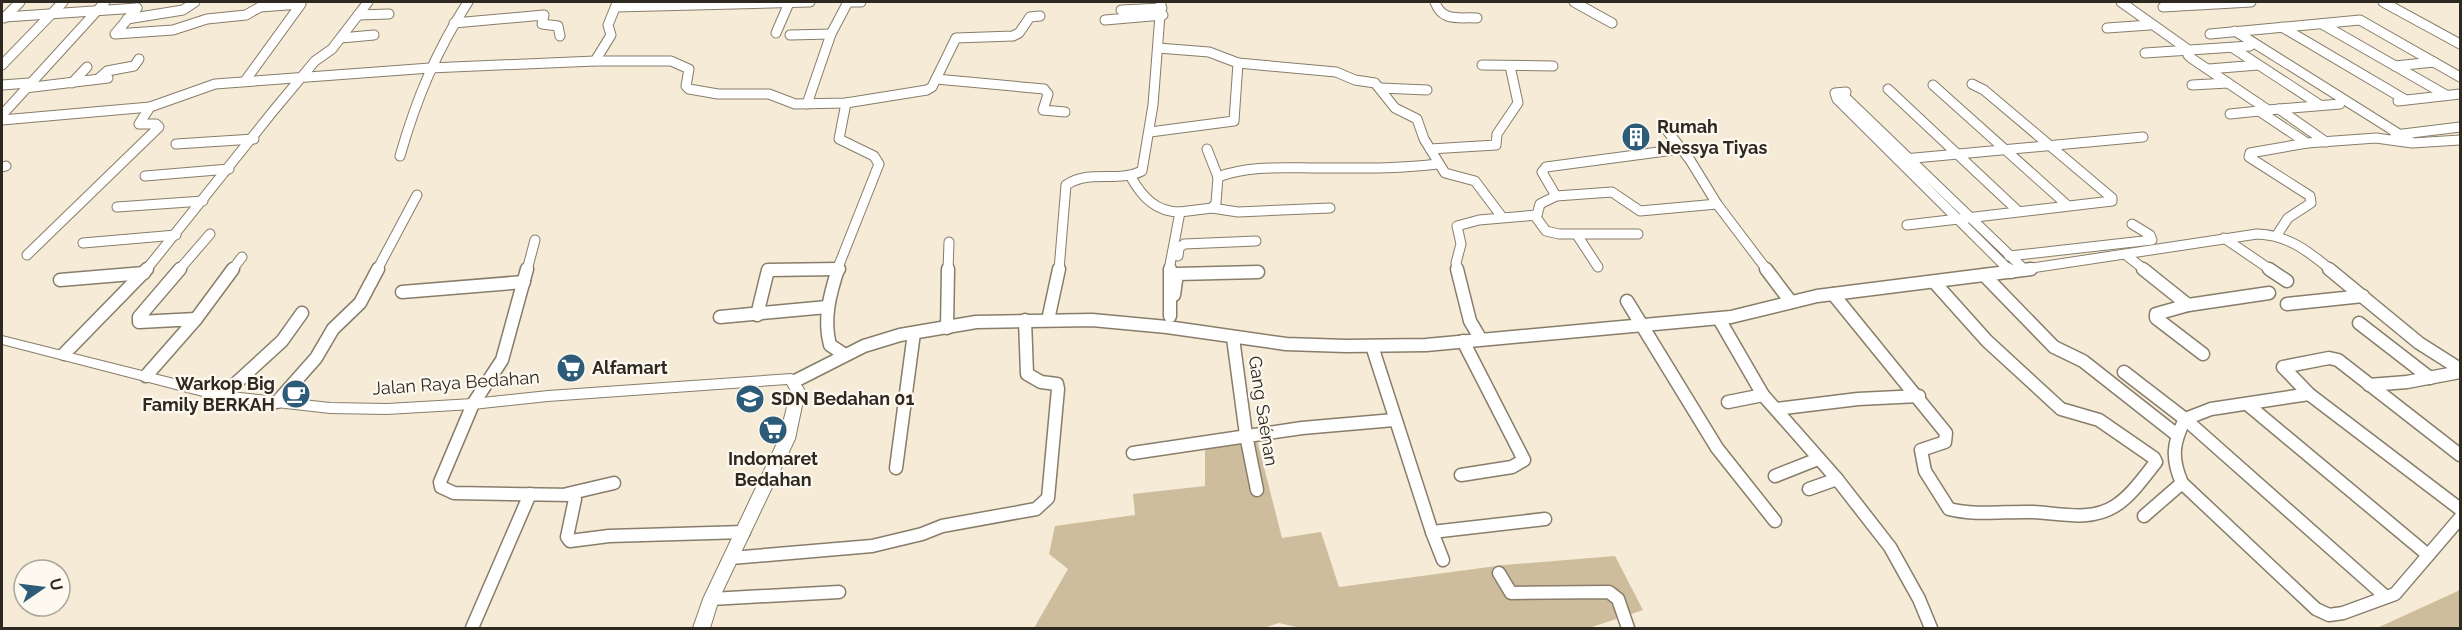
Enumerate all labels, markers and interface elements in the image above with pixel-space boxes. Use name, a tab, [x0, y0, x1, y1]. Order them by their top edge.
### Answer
place label: Rumah Nessya Tiyas	[1657, 116, 1767, 158]
building icon: Rumah Nessya Tiyas	[1620, 121, 1652, 153]
supermarket icon: Alfamart	[555, 352, 587, 384]
street label: Gang Saénan	[1244, 354, 1283, 467]
place label: Alfamart	[592, 357, 668, 378]
street label: Jalan Raya Bedahan	[372, 366, 540, 399]
place label: Warkop Big Family BERKAH	[142, 373, 275, 415]
cafe icon: Warkop Big Family BERKAH	[280, 378, 312, 410]
school or university icon: SDN Bedahan 01	[734, 383, 766, 415]
place label: SDN Bedahan 01	[771, 388, 914, 409]
supermarket icon: Indomaret Bedahan	[757, 414, 789, 446]
place label: Indomaret Bedahan	[728, 448, 818, 490]
north arrow	[12, 558, 72, 618]
text: U	[45, 576, 67, 593]

